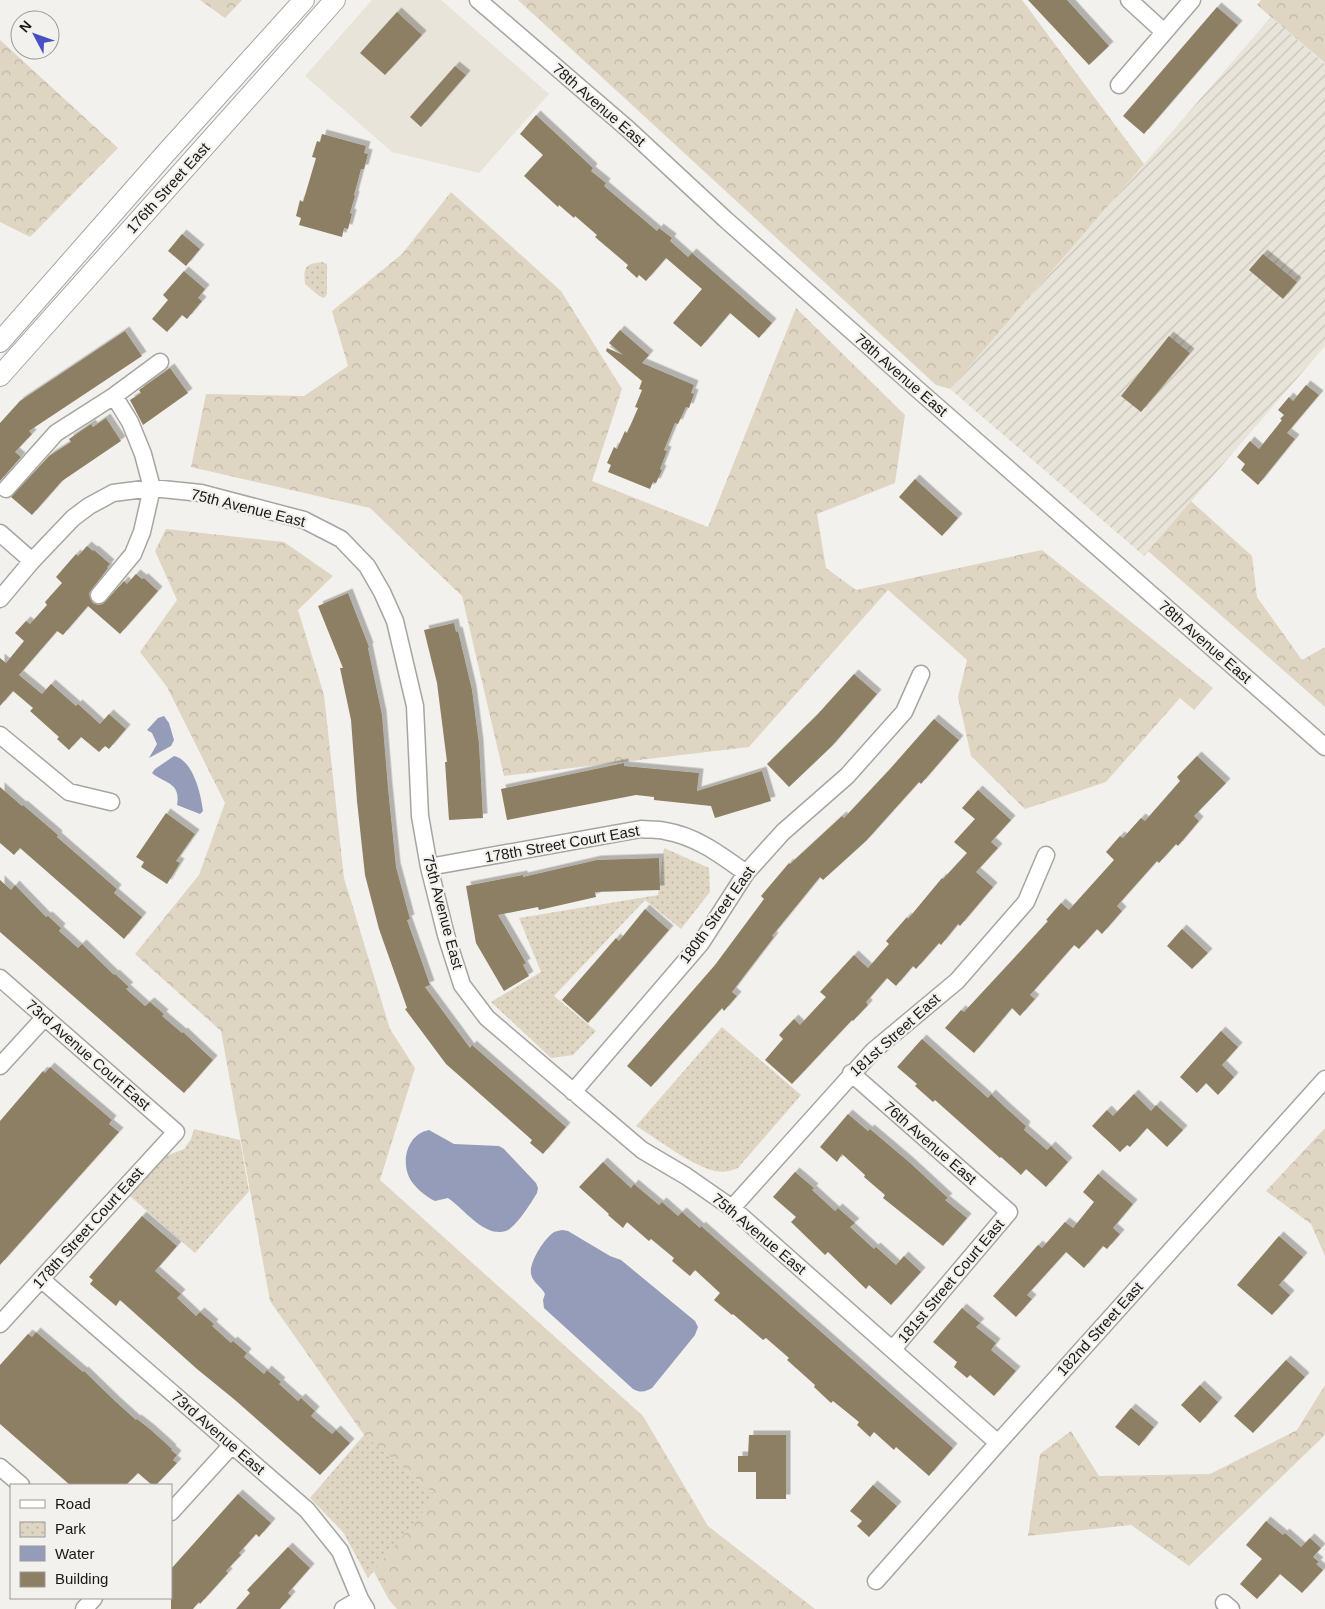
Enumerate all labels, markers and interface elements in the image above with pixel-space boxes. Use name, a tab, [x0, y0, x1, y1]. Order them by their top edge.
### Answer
north arrow	[10, 10, 60, 60]
text: N	[16, 17, 35, 36]
street label: 78th Avenue East	[549, 60, 650, 150]
street label: 176th Street East	[123, 138, 213, 236]
street label: 78th Avenue East	[851, 330, 952, 420]
street label: 75th Avenue East	[189, 485, 308, 530]
street label: 78th Avenue East	[1155, 597, 1256, 687]
street label: 178th Street Court East	[483, 821, 641, 865]
street label: 75th Avenue East	[420, 853, 467, 972]
street label: 180th Street East	[676, 862, 758, 967]
street label: 181st Street East	[846, 989, 944, 1079]
street label: 73rd Avenue Court East	[23, 996, 155, 1114]
street label: 76th Avenue East	[880, 1098, 981, 1188]
street label: 178th Street Court East	[29, 1163, 147, 1292]
street label: 75th Avenue East	[709, 1189, 810, 1278]
street label: 181st Street Court East	[894, 1215, 1008, 1346]
street label: 182nd Street East	[1053, 1278, 1147, 1379]
street label: 73rd Avenue East	[168, 1387, 269, 1478]
legend	[10, 1484, 172, 1599]
text: Road	[55, 1495, 91, 1512]
text: Park	[55, 1520, 86, 1537]
text: Water	[55, 1545, 94, 1562]
text: Building	[55, 1570, 108, 1587]

